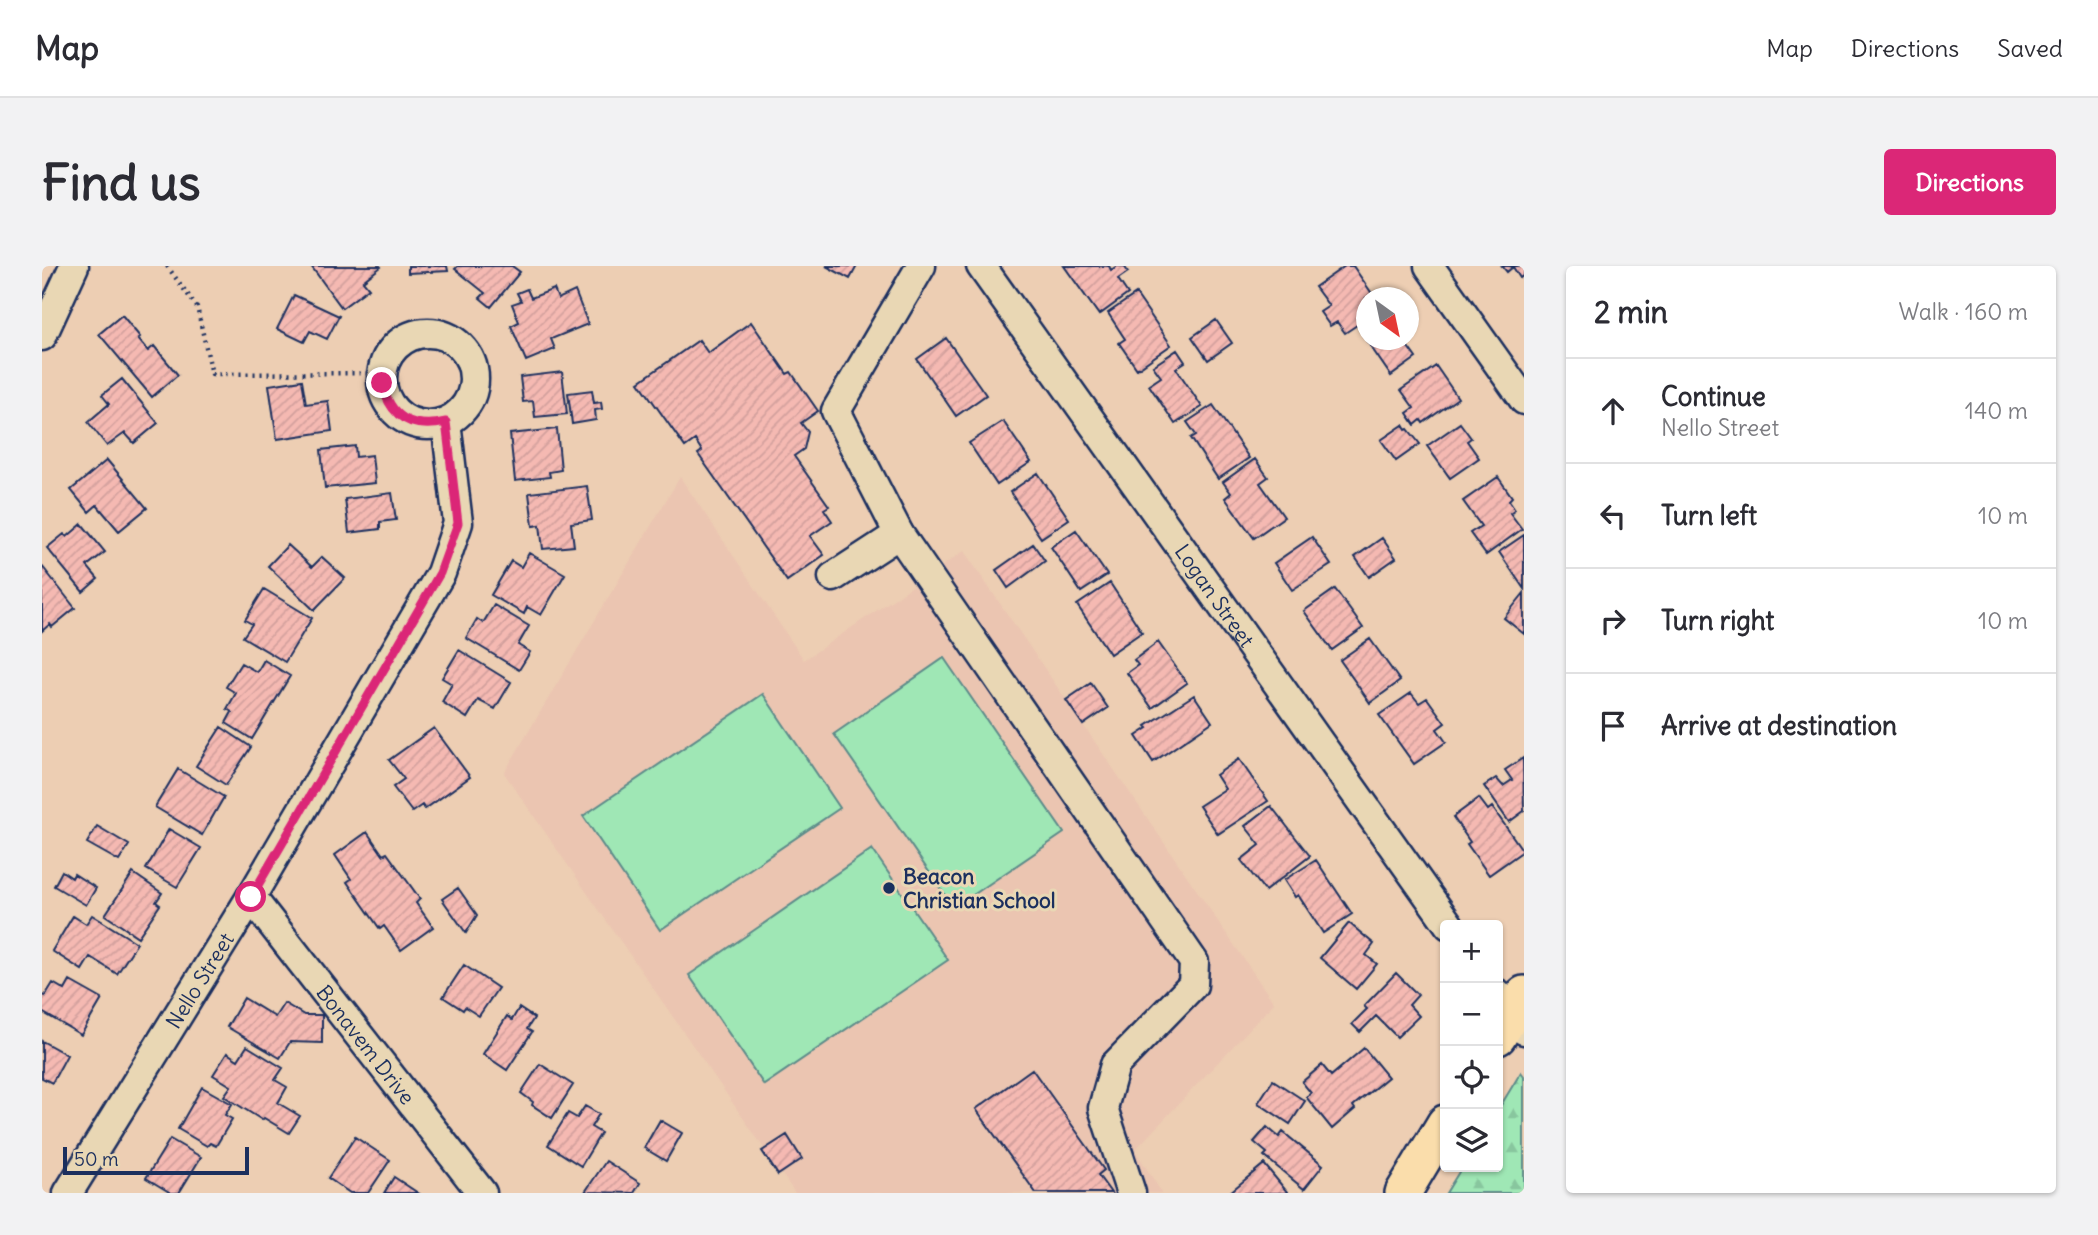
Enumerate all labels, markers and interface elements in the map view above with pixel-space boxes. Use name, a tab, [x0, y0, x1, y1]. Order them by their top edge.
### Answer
text: Map	[35, 27, 99, 69]
text: Map	[1766, 33, 1813, 63]
text: Directions	[1851, 33, 1959, 63]
text: Saved	[1997, 33, 2063, 63]
button: Directions	[1884, 149, 2056, 215]
text: Find us	[42, 152, 200, 213]
north arrow	[1356, 287, 1419, 350]
text: 2 min	[1594, 293, 1668, 331]
text: Walk · 160 m	[1899, 297, 2028, 326]
route end	[366, 367, 397, 398]
text: Continue	[1661, 380, 1766, 413]
icon: ahead	[1594, 392, 1632, 430]
text: 140 m	[1965, 396, 2028, 425]
text: Nello Street	[1661, 413, 1779, 442]
icon: left	[1594, 497, 1632, 535]
text: Turn left	[1661, 499, 1757, 532]
text: 10 m	[1978, 501, 2028, 530]
street label: Logan Street	[1169, 539, 1261, 652]
icon: right	[1594, 602, 1632, 640]
text: Turn right	[1661, 604, 1774, 637]
text: 10 m	[1978, 606, 2028, 635]
icon: arrive	[1594, 707, 1632, 745]
text: Arrive at destination	[1661, 709, 1897, 742]
place label: Beacon Christian School	[903, 863, 1055, 914]
marker: Beacon Christian School	[881, 880, 897, 896]
route start	[235, 881, 266, 912]
map controls	[1440, 920, 1503, 1172]
button: +	[1440, 920, 1503, 983]
street label: Nello Street	[160, 927, 239, 1033]
street label: Bonavem Drive	[311, 979, 421, 1110]
button: −	[1440, 983, 1503, 1046]
button: locate	[1440, 1046, 1503, 1109]
button: layers	[1440, 1109, 1503, 1172]
scale bar	[63, 1144, 248, 1176]
text: 50 m	[74, 1147, 119, 1171]

